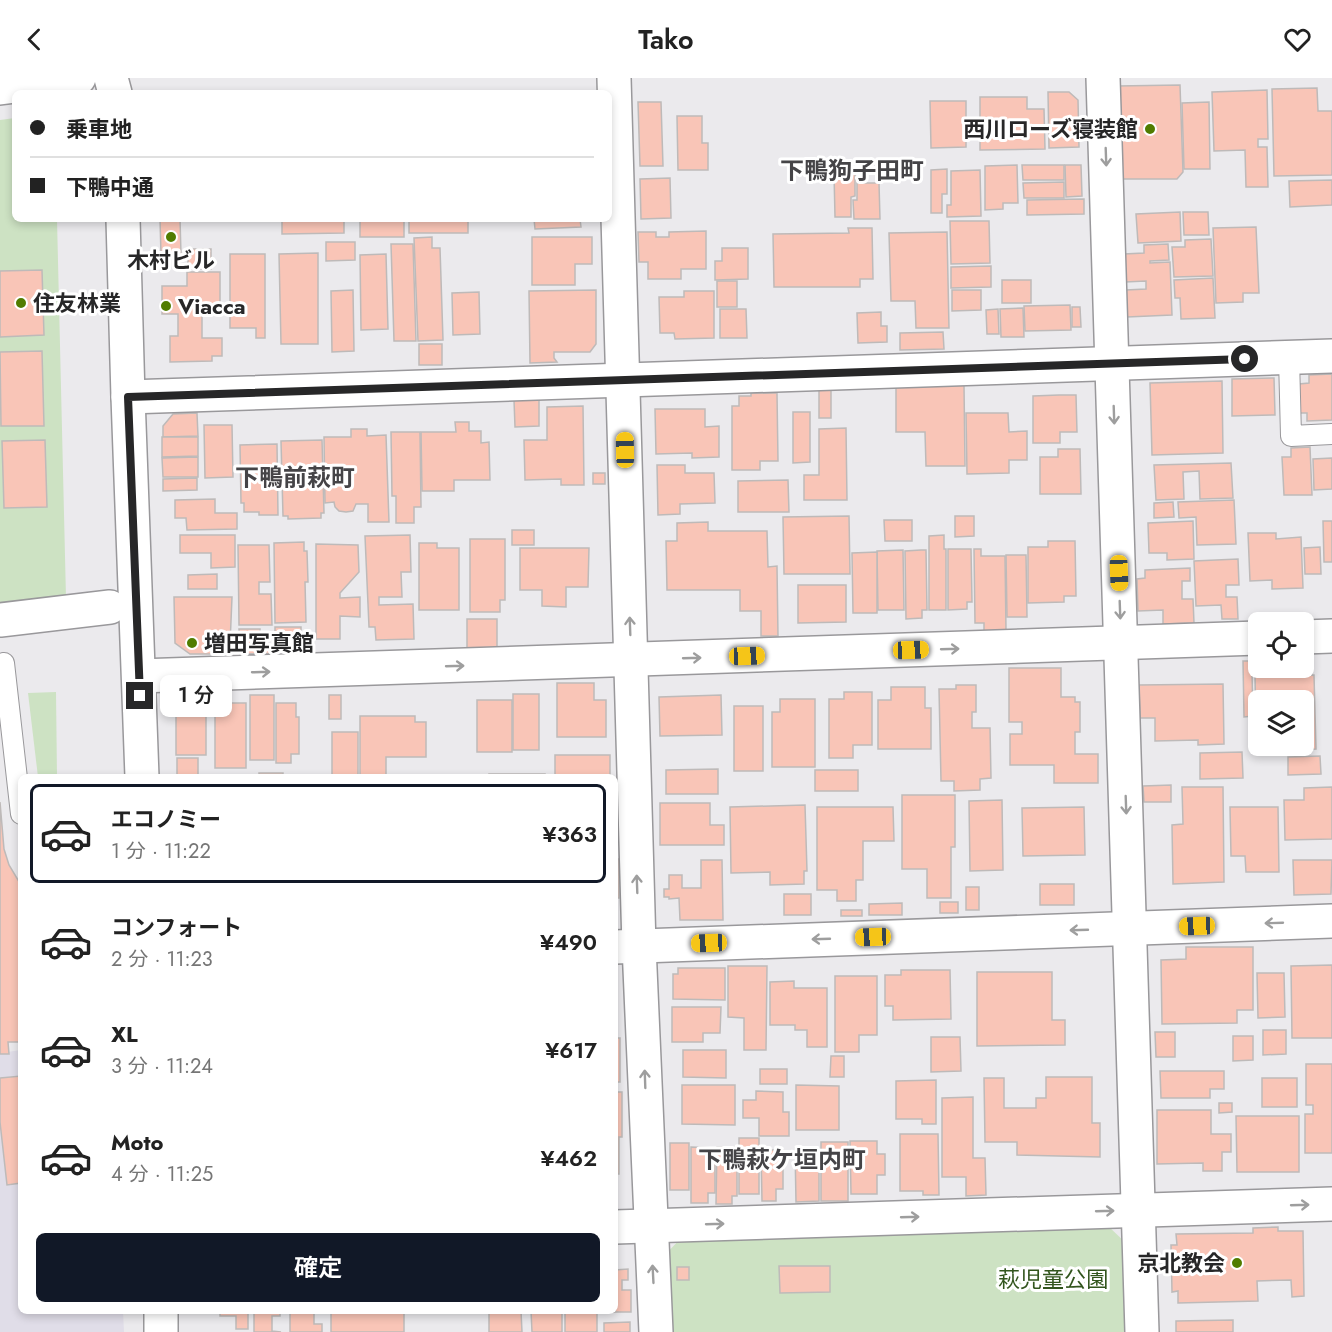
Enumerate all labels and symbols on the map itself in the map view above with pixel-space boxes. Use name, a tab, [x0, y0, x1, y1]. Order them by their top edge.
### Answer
place label: 西川ローズ寝装館	[963, 113, 1138, 145]
marker: 西川ローズ寝装館	[1143, 122, 1157, 136]
one-way arrow	[1100, 147, 1112, 167]
district label: 下鴨狗子田町	[780, 153, 924, 188]
marker: 木村ビル	[164, 230, 178, 244]
place label: 木村ビル	[127, 244, 215, 276]
place label: 住友林業	[33, 287, 121, 319]
place label: Viacca	[177, 290, 246, 322]
marker: 住友林業	[14, 296, 28, 310]
marker: Viacca	[159, 299, 173, 313]
route start	[1231, 345, 1258, 372]
one-way arrow	[1108, 405, 1120, 425]
car	[616, 432, 634, 468]
district label: 下鴨前萩町	[235, 460, 355, 495]
car	[1109, 555, 1129, 591]
one-way arrow	[1114, 600, 1126, 620]
one-way arrow	[624, 617, 635, 637]
place label: 増田写真館	[204, 627, 314, 659]
marker: 増田写真館	[185, 636, 199, 650]
car	[893, 640, 929, 660]
one-way arrow	[940, 643, 960, 654]
car	[729, 646, 765, 666]
one-way arrow	[682, 652, 702, 663]
one-way arrow	[445, 660, 465, 671]
one-way arrow	[250, 666, 270, 678]
callout: 1 分	[161, 675, 233, 717]
route end	[126, 682, 153, 709]
one-way arrow	[1120, 795, 1132, 815]
one-way arrow	[632, 874, 643, 894]
car	[1179, 916, 1215, 936]
one-way arrow	[1264, 917, 1284, 929]
one-way arrow	[1069, 924, 1089, 935]
car	[855, 927, 891, 947]
car	[691, 933, 727, 953]
one-way arrow	[811, 934, 831, 945]
one-way arrow	[639, 1069, 650, 1089]
district label: 下鴨萩ケ垣内町	[698, 1142, 866, 1177]
one-way arrow	[1290, 1199, 1310, 1211]
one-way arrow	[1095, 1206, 1115, 1217]
one-way arrow	[900, 1212, 920, 1223]
one-way arrow	[705, 1218, 725, 1229]
place label: 京北教会	[1137, 1247, 1225, 1279]
marker: 京北教会	[1230, 1256, 1244, 1270]
park label: 萩児童公園	[998, 1263, 1108, 1295]
one-way arrow	[647, 1264, 658, 1284]

